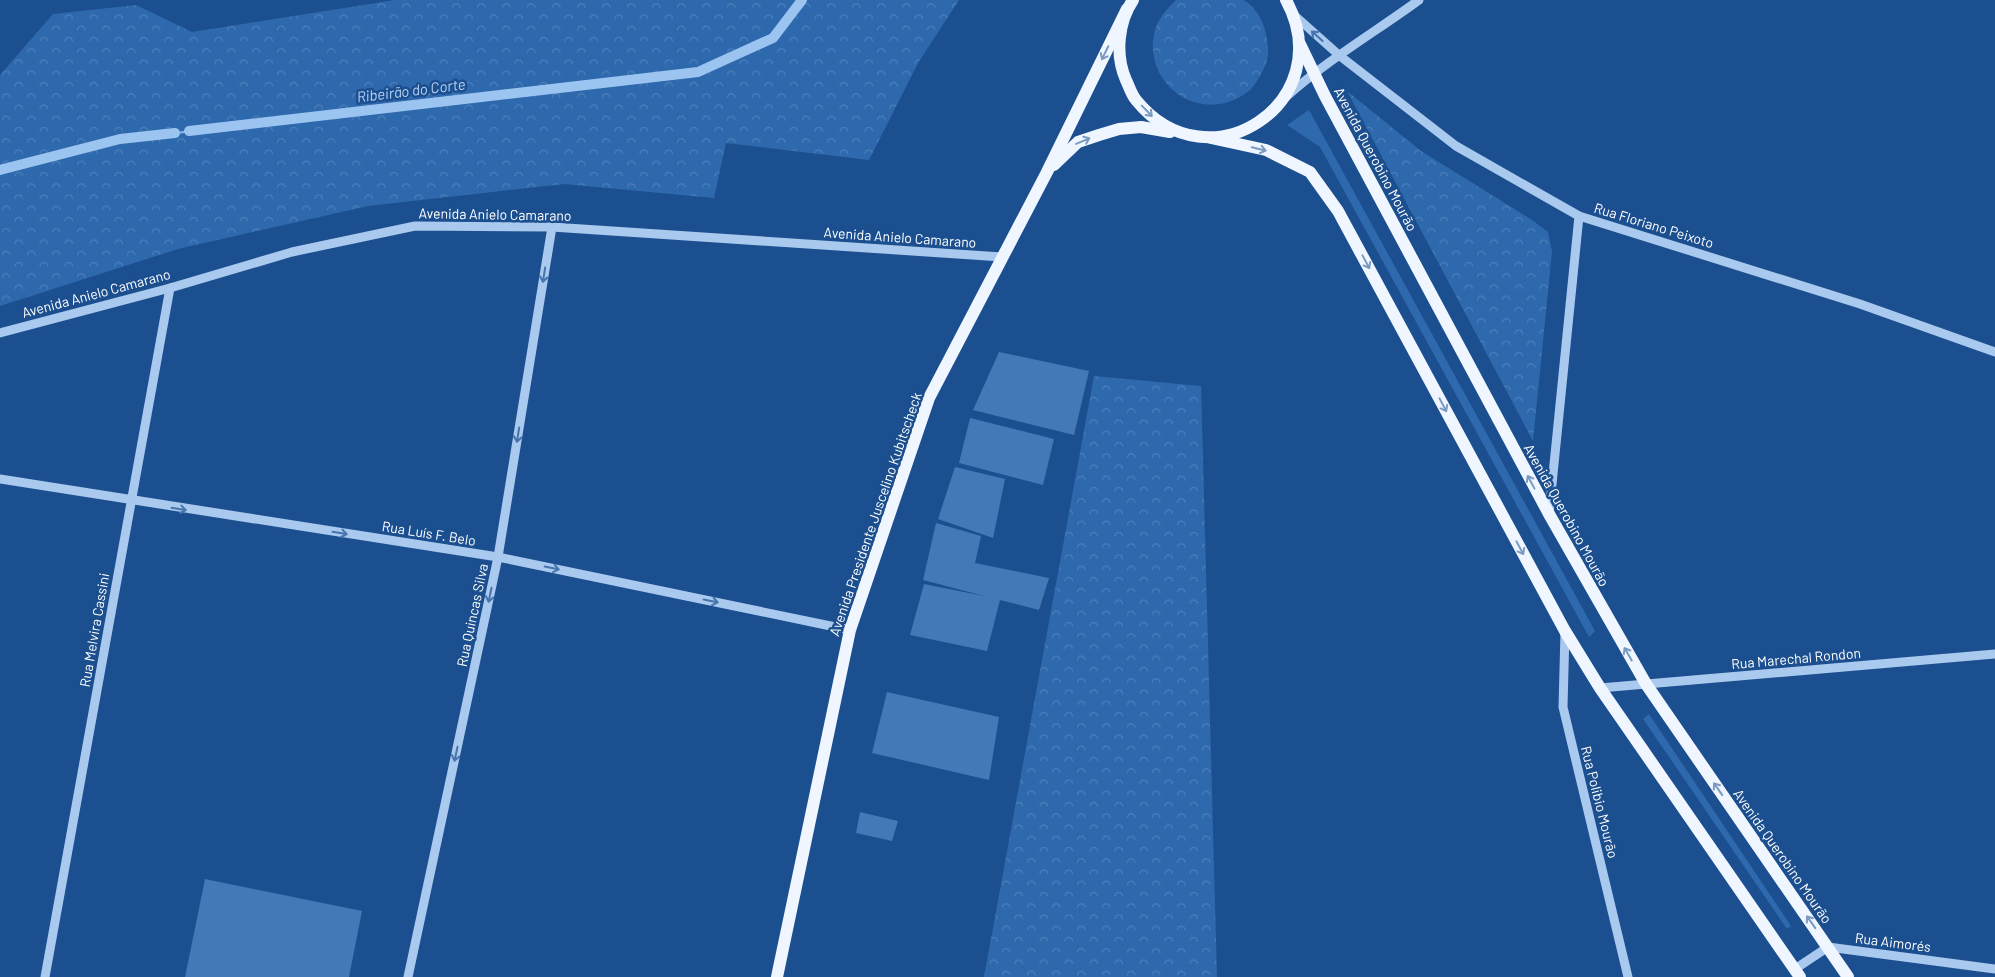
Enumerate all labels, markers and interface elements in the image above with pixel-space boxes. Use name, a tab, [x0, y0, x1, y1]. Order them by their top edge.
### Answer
one-way arrow	[1311, 30, 1324, 42]
one-way arrow	[1100, 45, 1110, 60]
water label: Ribeirão do Corte	[356, 74, 467, 106]
street label: Avenida Querobino Mourão	[1331, 84, 1421, 234]
one-way arrow	[1141, 105, 1153, 117]
one-way arrow	[1075, 135, 1090, 145]
one-way arrow	[1250, 145, 1266, 154]
street label: Rua Floriano Peixoto	[1592, 199, 1716, 251]
street label: Avenida Anielo Camarano	[418, 204, 572, 224]
street label: Avenida Anielo Camarano	[823, 223, 977, 251]
one-way arrow	[1361, 254, 1371, 269]
street label: Avenida Anielo Camarano	[20, 265, 172, 321]
one-way arrow	[539, 267, 549, 283]
street label: Avenida Presidente Juscelino Kubitscheck	[825, 390, 925, 638]
one-way arrow	[1439, 397, 1448, 412]
one-way arrow	[513, 427, 523, 443]
street label: Avenida Querobino Mourão	[1521, 441, 1613, 589]
one-way arrow	[1526, 474, 1536, 489]
one-way arrow	[171, 504, 187, 514]
street label: Rua Luís F. Belo	[381, 517, 477, 549]
one-way arrow	[331, 528, 347, 538]
one-way arrow	[1516, 540, 1525, 555]
street label: Rua Quincas Silva	[453, 562, 491, 668]
one-way arrow	[543, 564, 559, 574]
street label: Rua Melvira Cassini	[76, 572, 112, 688]
one-way arrow	[485, 587, 494, 603]
one-way arrow	[702, 597, 718, 606]
street label: Rua Marechal Rondon	[1730, 644, 1862, 672]
one-way arrow	[1623, 647, 1633, 661]
street label: Rua Polibio Mourão	[1578, 744, 1622, 860]
one-way arrow	[451, 746, 460, 762]
one-way arrow	[1713, 782, 1723, 796]
street label: Avenida Querobino Mourão	[1730, 785, 1836, 927]
one-way arrow	[1806, 915, 1816, 929]
street label: Rua Aimorés	[1854, 929, 1932, 955]

